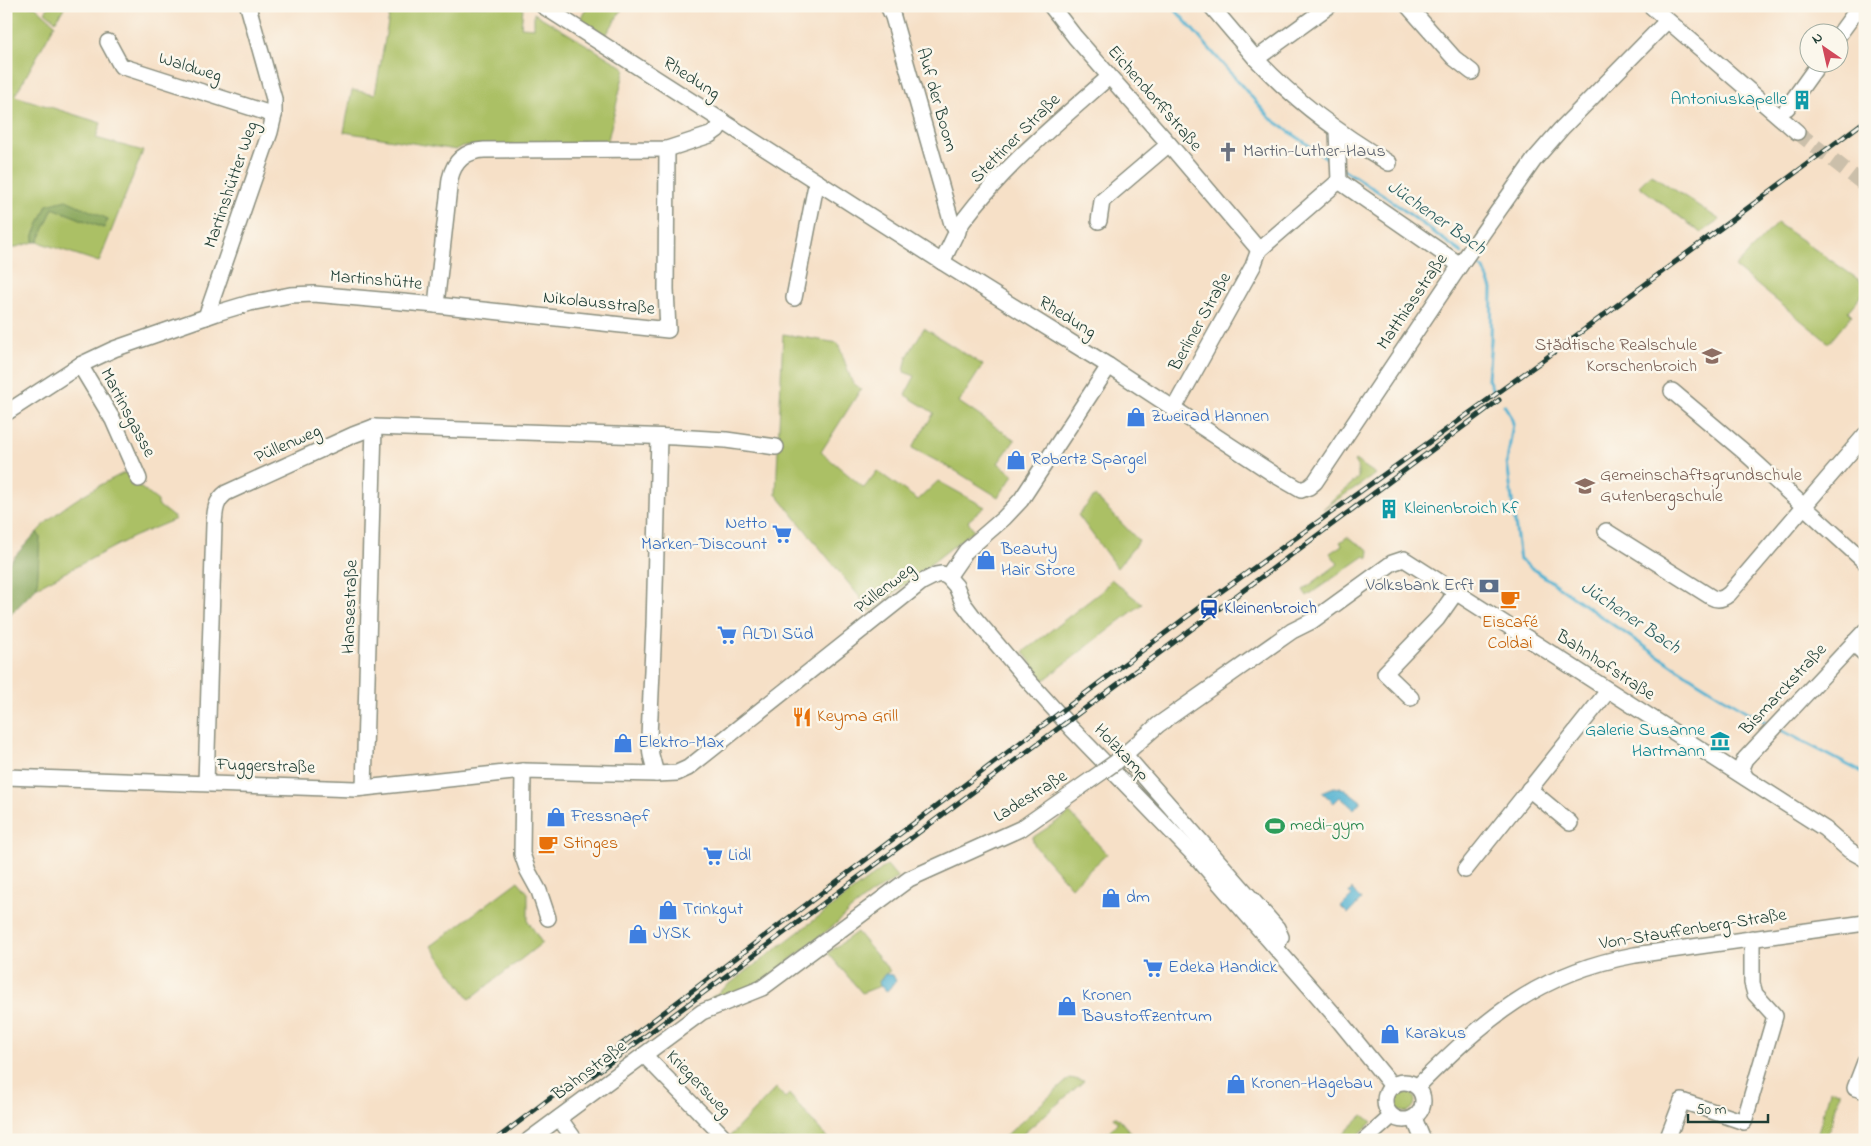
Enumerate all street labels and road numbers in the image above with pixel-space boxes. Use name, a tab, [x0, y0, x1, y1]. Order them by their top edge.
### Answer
street label: Eichendorffstraße	[1100, 40, 1208, 159]
street label: Auf der Boom	[909, 45, 963, 155]
street label: Waldweg	[155, 46, 225, 91]
street label: Rhedung	[657, 51, 725, 108]
street label: Stettiner Straße	[965, 87, 1068, 190]
street label: Martinshütter Weg	[198, 118, 267, 252]
street label: Matthiasstraße	[1371, 248, 1455, 355]
street label: Martinshütte	[329, 264, 424, 298]
street label: Berliner Straße	[1163, 267, 1239, 377]
street label: Nikolausstraße	[542, 285, 657, 323]
street label: Rhedung	[1032, 290, 1101, 347]
street label: Martinsgasse	[92, 364, 162, 464]
street label: Püllenweg	[250, 419, 326, 472]
street label: Püllenweg	[849, 557, 921, 622]
street label: Hansestraße	[336, 559, 366, 655]
street label: Bahnhofstraße	[1549, 624, 1660, 708]
street label: Bismarckstraße	[1734, 637, 1834, 743]
street label: Holzkamp	[1087, 718, 1155, 788]
street label: Fuggerstraße	[215, 752, 317, 783]
street label: Ladestraße	[989, 764, 1074, 830]
street label: Von-Stauffenberg-Straße	[1597, 902, 1790, 959]
street label: Bahnstraße	[547, 1034, 633, 1108]
street label: Kriegersweg	[659, 1045, 737, 1124]

